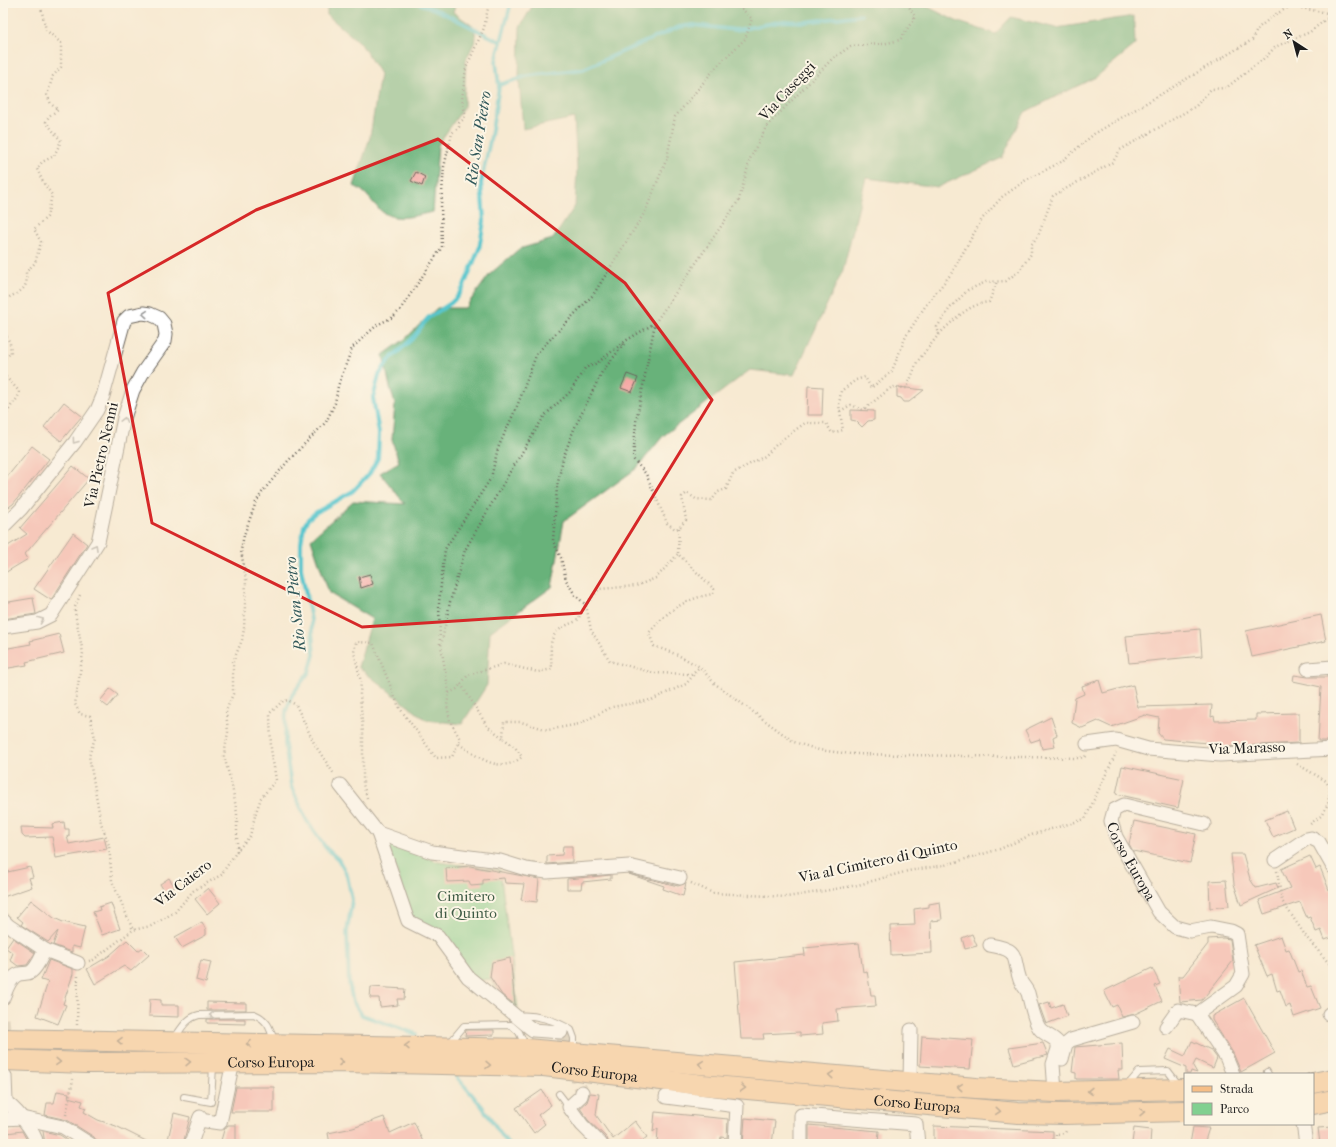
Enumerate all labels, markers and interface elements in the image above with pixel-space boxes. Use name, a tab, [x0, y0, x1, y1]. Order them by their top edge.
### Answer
north arrow	[1274, 22, 1314, 62]
text: N	[1281, 26, 1296, 42]
street label: Via Caseggi	[754, 57, 819, 125]
water label: Rio San Pietro	[461, 89, 495, 188]
one-way arrow	[142, 310, 148, 319]
street label: Via Pietro Nenni	[80, 400, 122, 511]
one-way arrow	[119, 417, 127, 423]
one-way arrow	[73, 436, 80, 443]
one-way arrow	[90, 544, 97, 551]
water label: Rio San Pietro	[281, 555, 310, 653]
one-way arrow	[38, 617, 45, 625]
street label: Via Marasso	[1207, 738, 1286, 758]
street label: Corso Europa	[1103, 820, 1160, 905]
street label: Via al Cimitero di Quinto	[796, 835, 959, 887]
street label: Via Caiero	[150, 855, 215, 911]
park label: Cimitero di Quinto	[435, 887, 497, 922]
one-way arrow	[209, 1011, 215, 1019]
one-way arrow	[117, 1037, 123, 1045]
one-way arrow	[246, 1040, 252, 1048]
one-way arrow	[404, 1042, 410, 1050]
street label: Corso Europa	[227, 1053, 316, 1071]
one-way arrow	[55, 1057, 61, 1066]
one-way arrow	[185, 1058, 191, 1066]
one-way arrow	[338, 1058, 344, 1066]
street label: Corso Europa	[550, 1058, 640, 1086]
one-way arrow	[698, 1059, 704, 1068]
one-way arrow	[485, 1061, 491, 1069]
one-way arrow	[828, 1071, 834, 1080]
legend	[1184, 1073, 1314, 1125]
one-way arrow	[957, 1082, 963, 1091]
text: Strada	[1220, 1082, 1254, 1096]
one-way arrow	[740, 1084, 746, 1093]
one-way arrow	[1087, 1087, 1093, 1095]
street label: Corso Europa	[873, 1091, 962, 1117]
text: Parco	[1220, 1102, 1249, 1116]
one-way arrow	[995, 1107, 1001, 1116]
one-way arrow	[1139, 1108, 1145, 1117]

